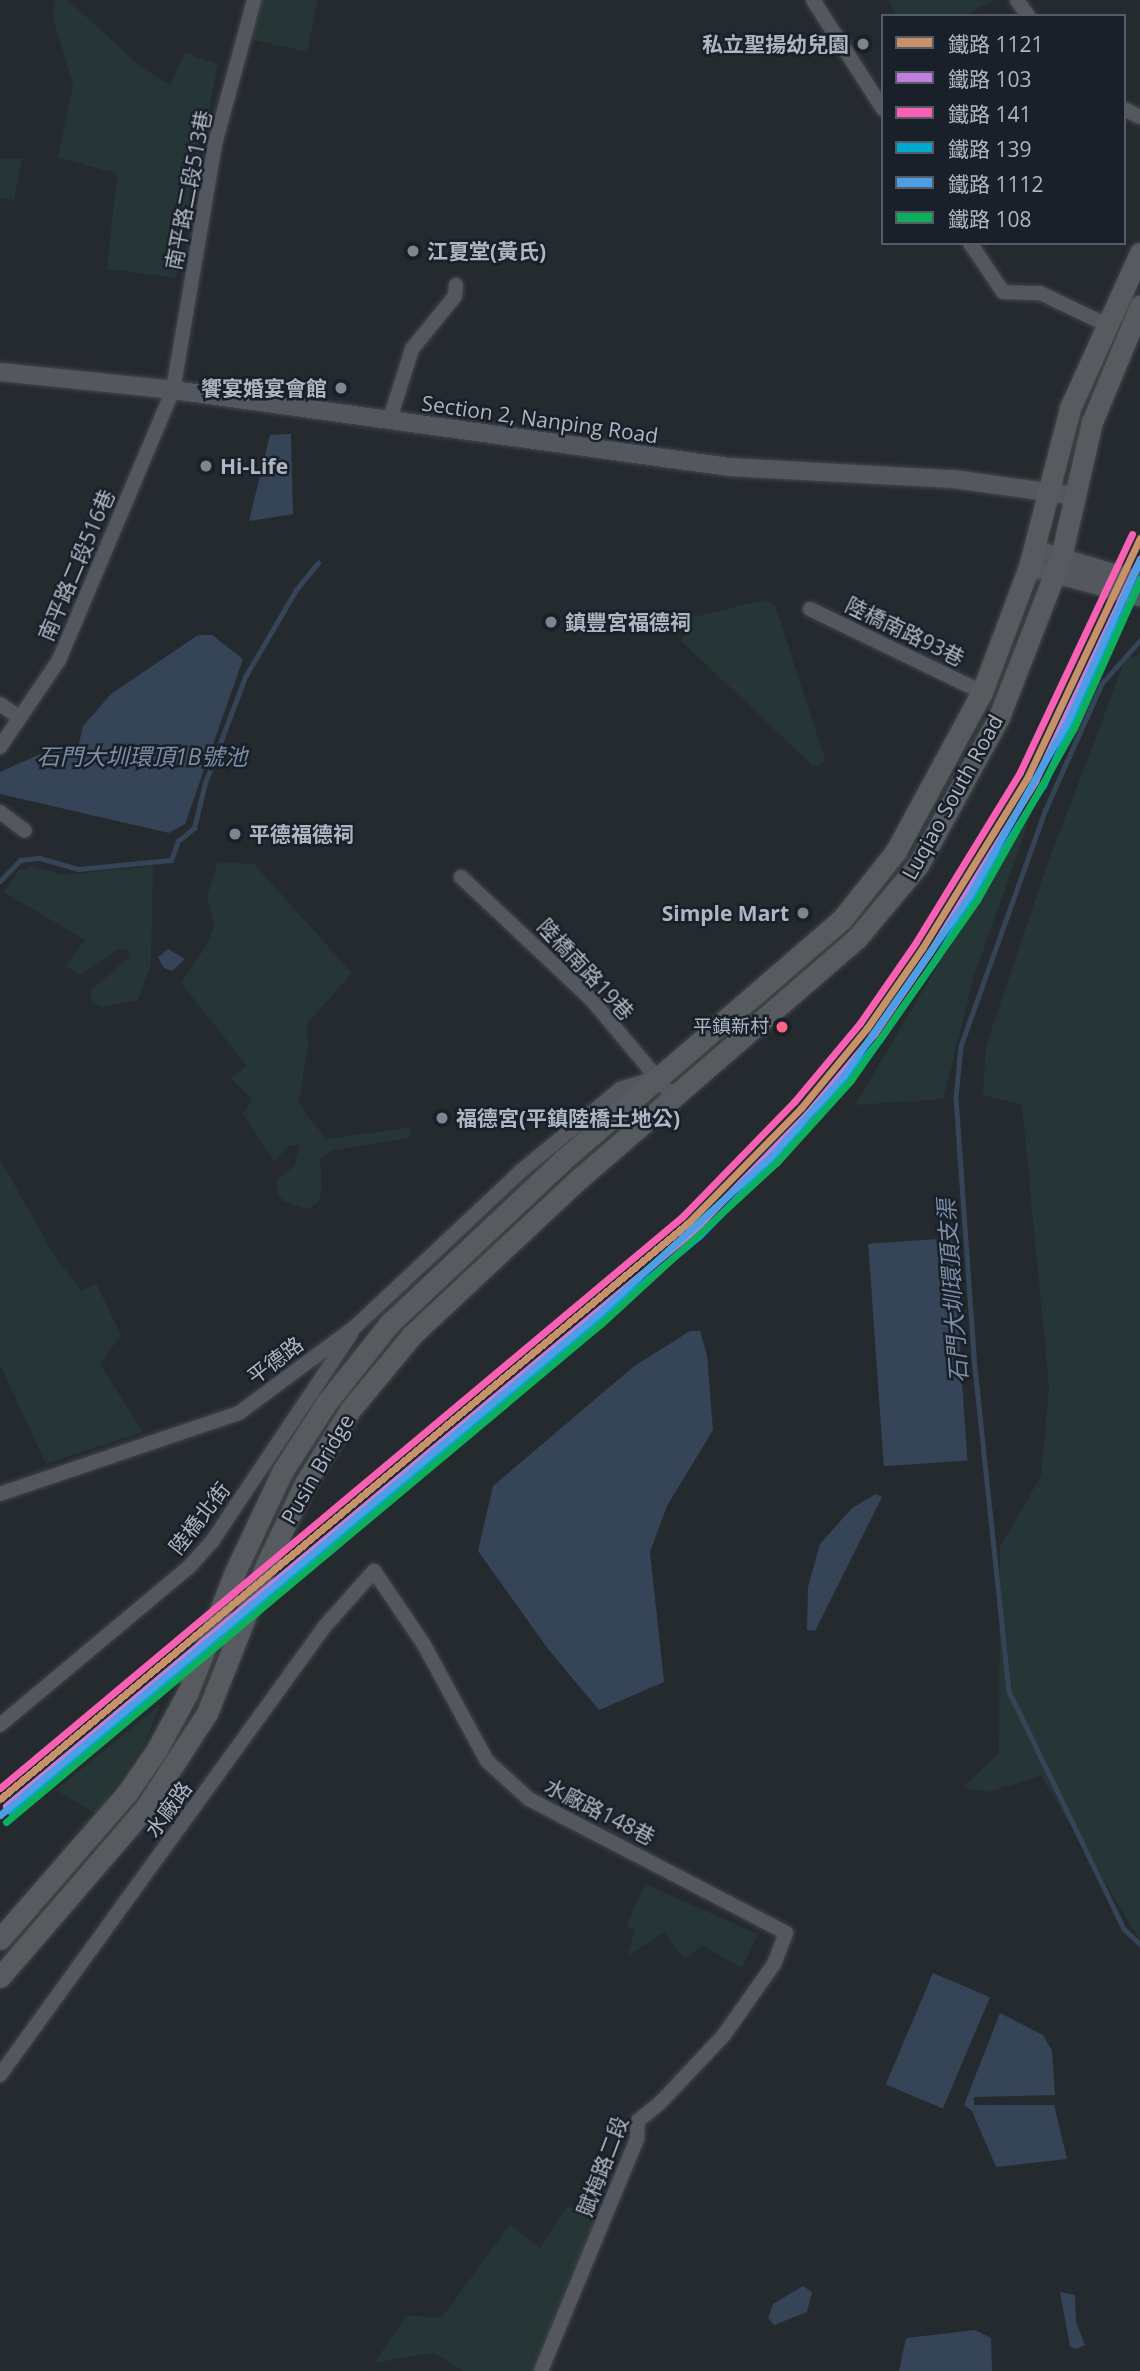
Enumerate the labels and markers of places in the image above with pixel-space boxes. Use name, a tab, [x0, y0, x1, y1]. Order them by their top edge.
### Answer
place label: 私立聖揚幼兒園	[702, 31, 849, 57]
marker: 私立聖揚幼兒園	[855, 36, 871, 52]
place label: 江夏堂(黃氏)	[427, 238, 546, 264]
marker: 江夏堂(黃氏)	[405, 243, 421, 259]
place label: 饗宴婚宴會館	[201, 375, 327, 401]
marker: 饗宴婚宴會館	[333, 380, 349, 396]
place label: Hi-Life	[220, 453, 288, 479]
marker: Hi-Life	[198, 458, 214, 474]
place label: 鎮豐宮福德祠	[565, 609, 691, 635]
marker: 鎮豐宮福德祠	[543, 614, 559, 630]
place label: 平德福德祠	[249, 821, 354, 847]
marker: 平德福德祠	[227, 826, 243, 842]
place label: Simple Mart	[662, 900, 789, 926]
marker: Simple Mart	[795, 905, 811, 921]
place label: 平鎮新村	[693, 1016, 769, 1038]
marker: 平鎮新村	[775, 1020, 789, 1034]
place label: 福德宮(平鎮陸橋土地公)	[456, 1105, 680, 1131]
marker: 福德宮(平鎮陸橋土地公)	[434, 1110, 450, 1126]

